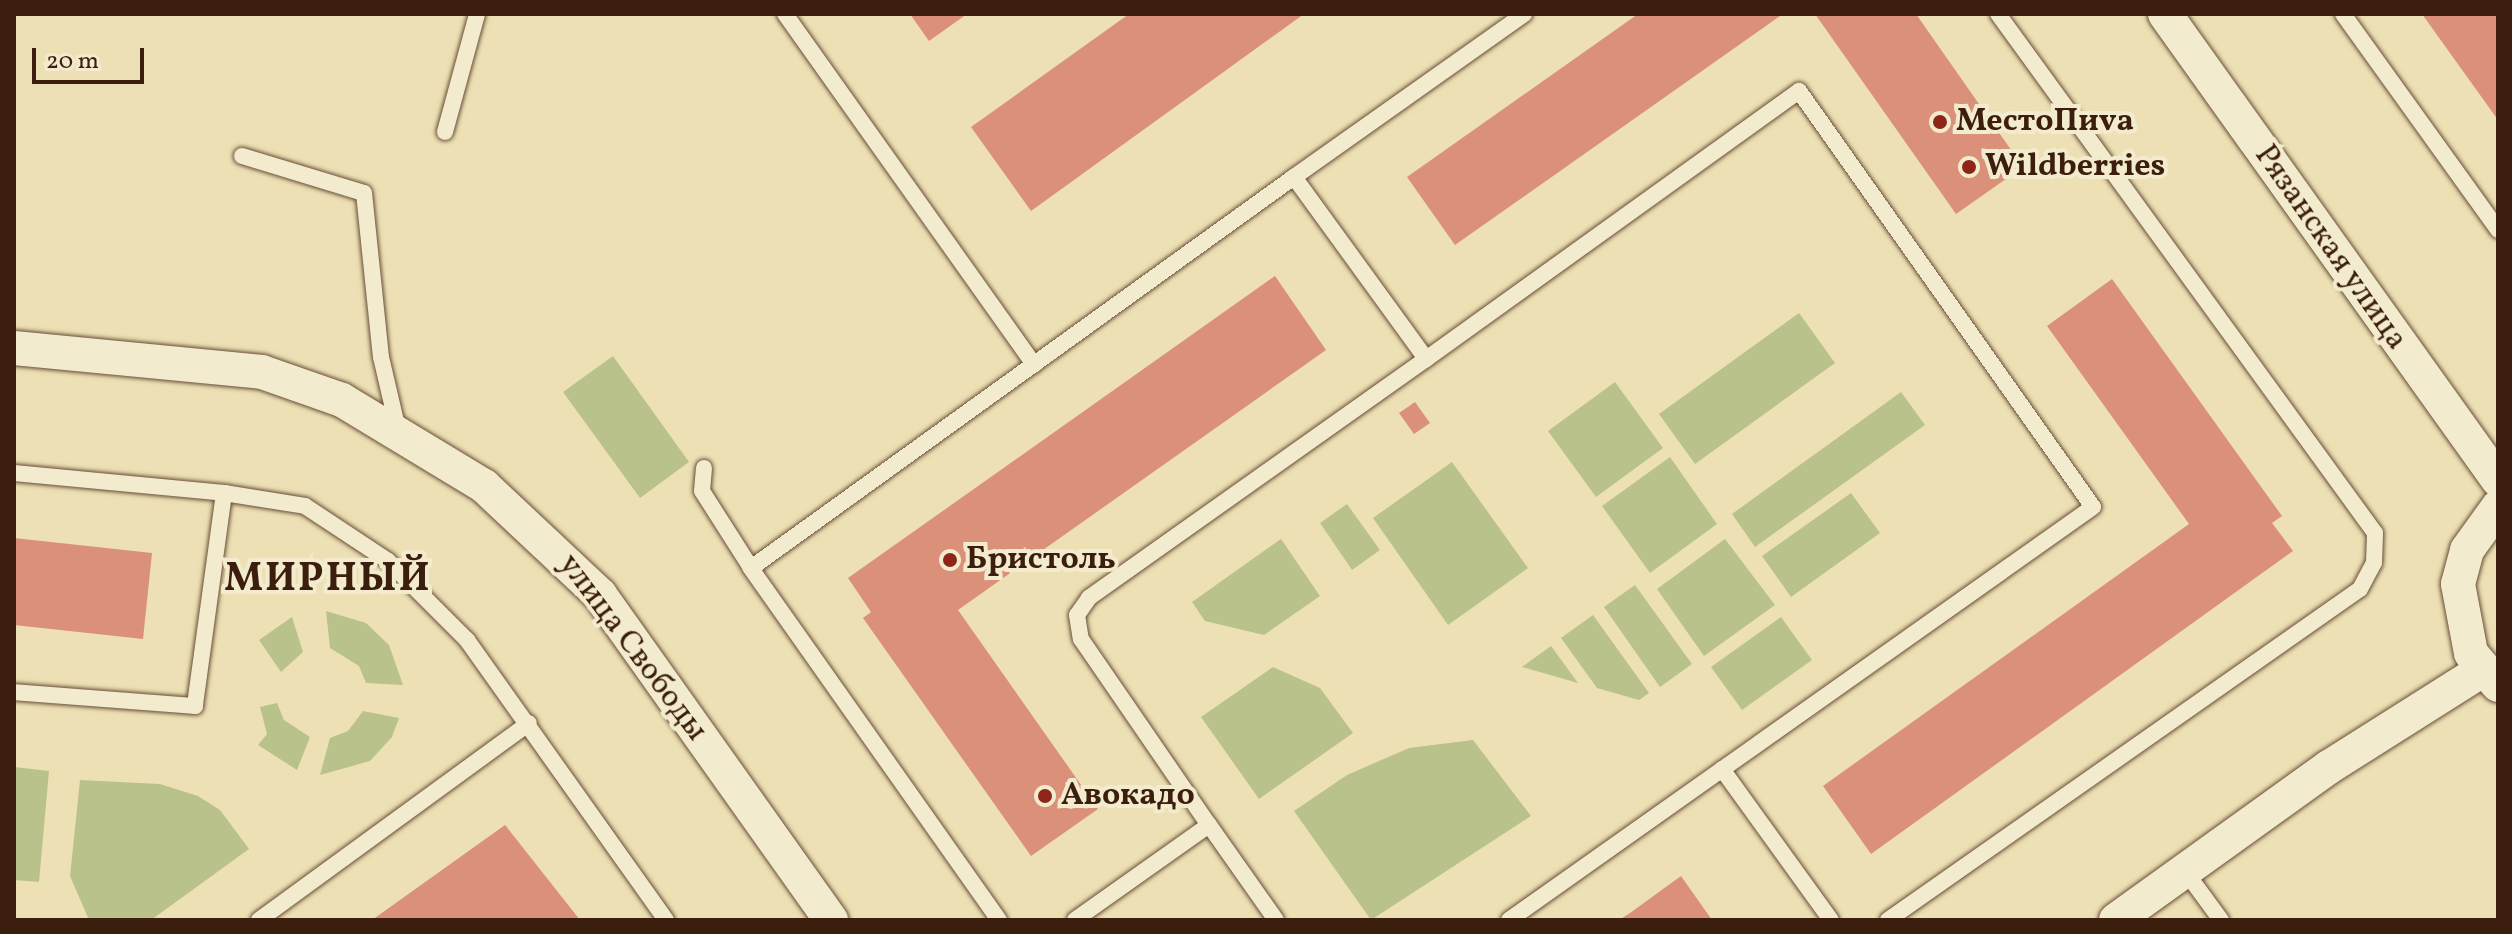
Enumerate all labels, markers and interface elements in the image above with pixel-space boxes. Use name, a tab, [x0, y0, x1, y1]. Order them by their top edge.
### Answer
scale bar	[36, 32, 148, 82]
text: 20 m	[46, 45, 99, 79]
place label: МестоПиvа	[1956, 103, 2134, 141]
marker: МестоПиvа	[1931, 113, 1949, 131]
street label: Рязанская улица	[2245, 138, 2415, 358]
place label: Wildberries	[1985, 148, 2165, 186]
marker: Wildberries	[1960, 158, 1978, 176]
place label: Бристоль	[966, 541, 1116, 579]
street label: улица Свободы	[549, 547, 715, 749]
marker: Бристоль	[941, 551, 959, 569]
district label: МИРНЫЙ	[224, 556, 432, 604]
place label: Авокадо	[1061, 777, 1195, 815]
marker: Авокадо	[1036, 787, 1054, 805]

